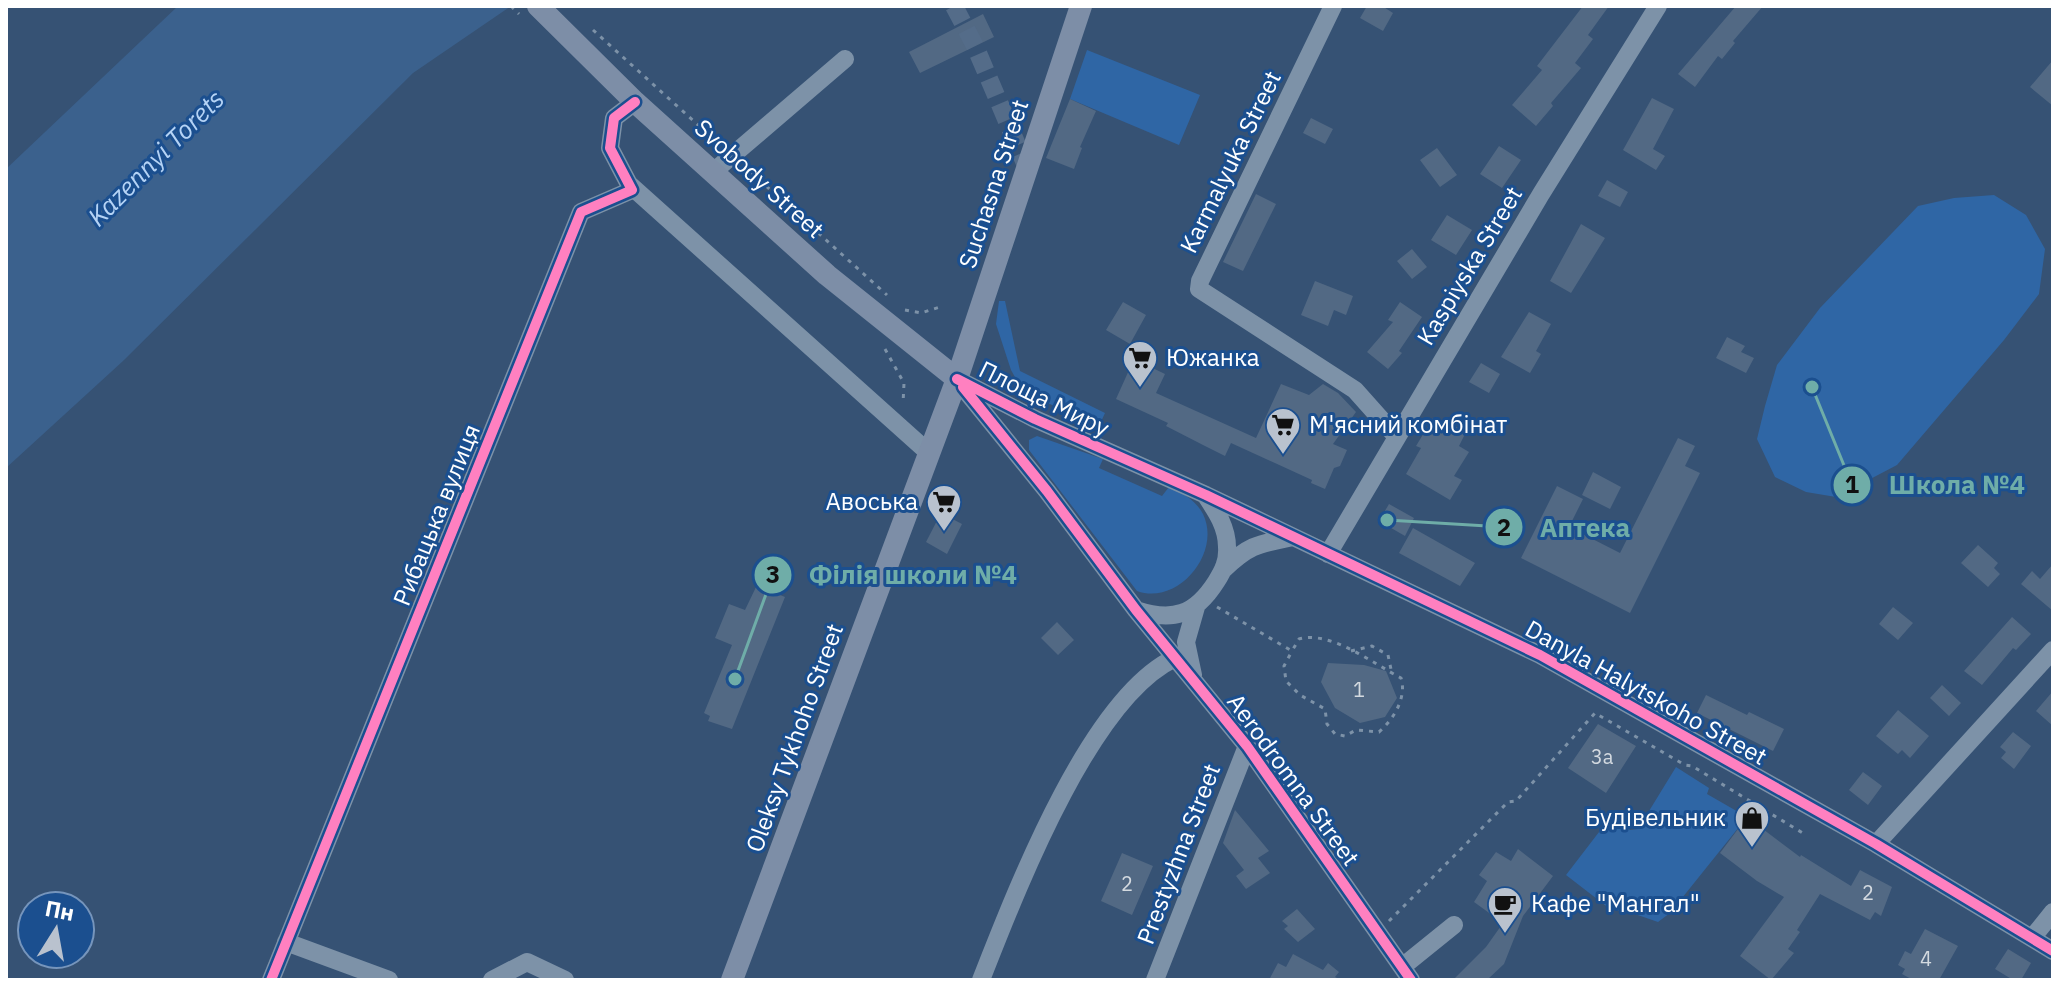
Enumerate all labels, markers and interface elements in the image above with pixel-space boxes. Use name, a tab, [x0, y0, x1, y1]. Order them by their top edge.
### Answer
street label: Karmalyuka Street	[1172, 65, 1288, 258]
water label: Kazennyi Torets	[80, 82, 231, 233]
street label: Suchasna Street	[951, 95, 1035, 272]
street label: Svobody Street	[688, 112, 831, 245]
street label: Kaspiyska Street	[1409, 180, 1529, 351]
supermarket icon: Южанка	[1121, 339, 1159, 389]
place label: Южанка	[1166, 341, 1260, 373]
street label: Площа Миру	[974, 353, 1115, 443]
supermarket icon: М'ясний комбінат	[1264, 406, 1302, 456]
place label: М'ясний комбінат	[1309, 408, 1507, 440]
street label: Рибацька вулиця	[385, 419, 487, 610]
callout: Школа №4	[1832, 460, 2041, 510]
text: Школа №4	[1889, 467, 2025, 501]
text: 1	[1845, 468, 1859, 500]
supermarket icon: Авоська	[925, 483, 963, 533]
place label: Авоська	[825, 485, 918, 517]
callout: Аптека	[1484, 502, 1646, 552]
text: Аптека	[1540, 510, 1630, 544]
text: 2	[1497, 511, 1511, 543]
callout: Філія школи №4	[753, 550, 1033, 600]
text: Філія школи №4	[809, 557, 1017, 591]
text: 3	[766, 558, 780, 590]
street label: Danyla Halytskoho Street	[1520, 612, 1773, 772]
street label: Oleksy Tykhoho Street	[738, 619, 850, 856]
house number: 1	[1353, 676, 1365, 703]
street label: Aerodromna Street	[1220, 687, 1367, 872]
house number: 3а	[1591, 743, 1614, 770]
street label: Prestyzhna Street	[1129, 759, 1227, 948]
shop icon: Будівельник	[1733, 799, 1771, 849]
place label: Будівельник	[1585, 801, 1726, 833]
house number: 2	[1121, 870, 1133, 897]
house number: 2	[1862, 879, 1874, 906]
cafe icon: Кафе "Мангал"	[1486, 885, 1524, 935]
place label: Кафе "Мангал"	[1531, 887, 1700, 919]
north arrow	[16, 890, 96, 970]
text: Пн	[43, 893, 77, 927]
house number: 4	[1920, 945, 1932, 972]

